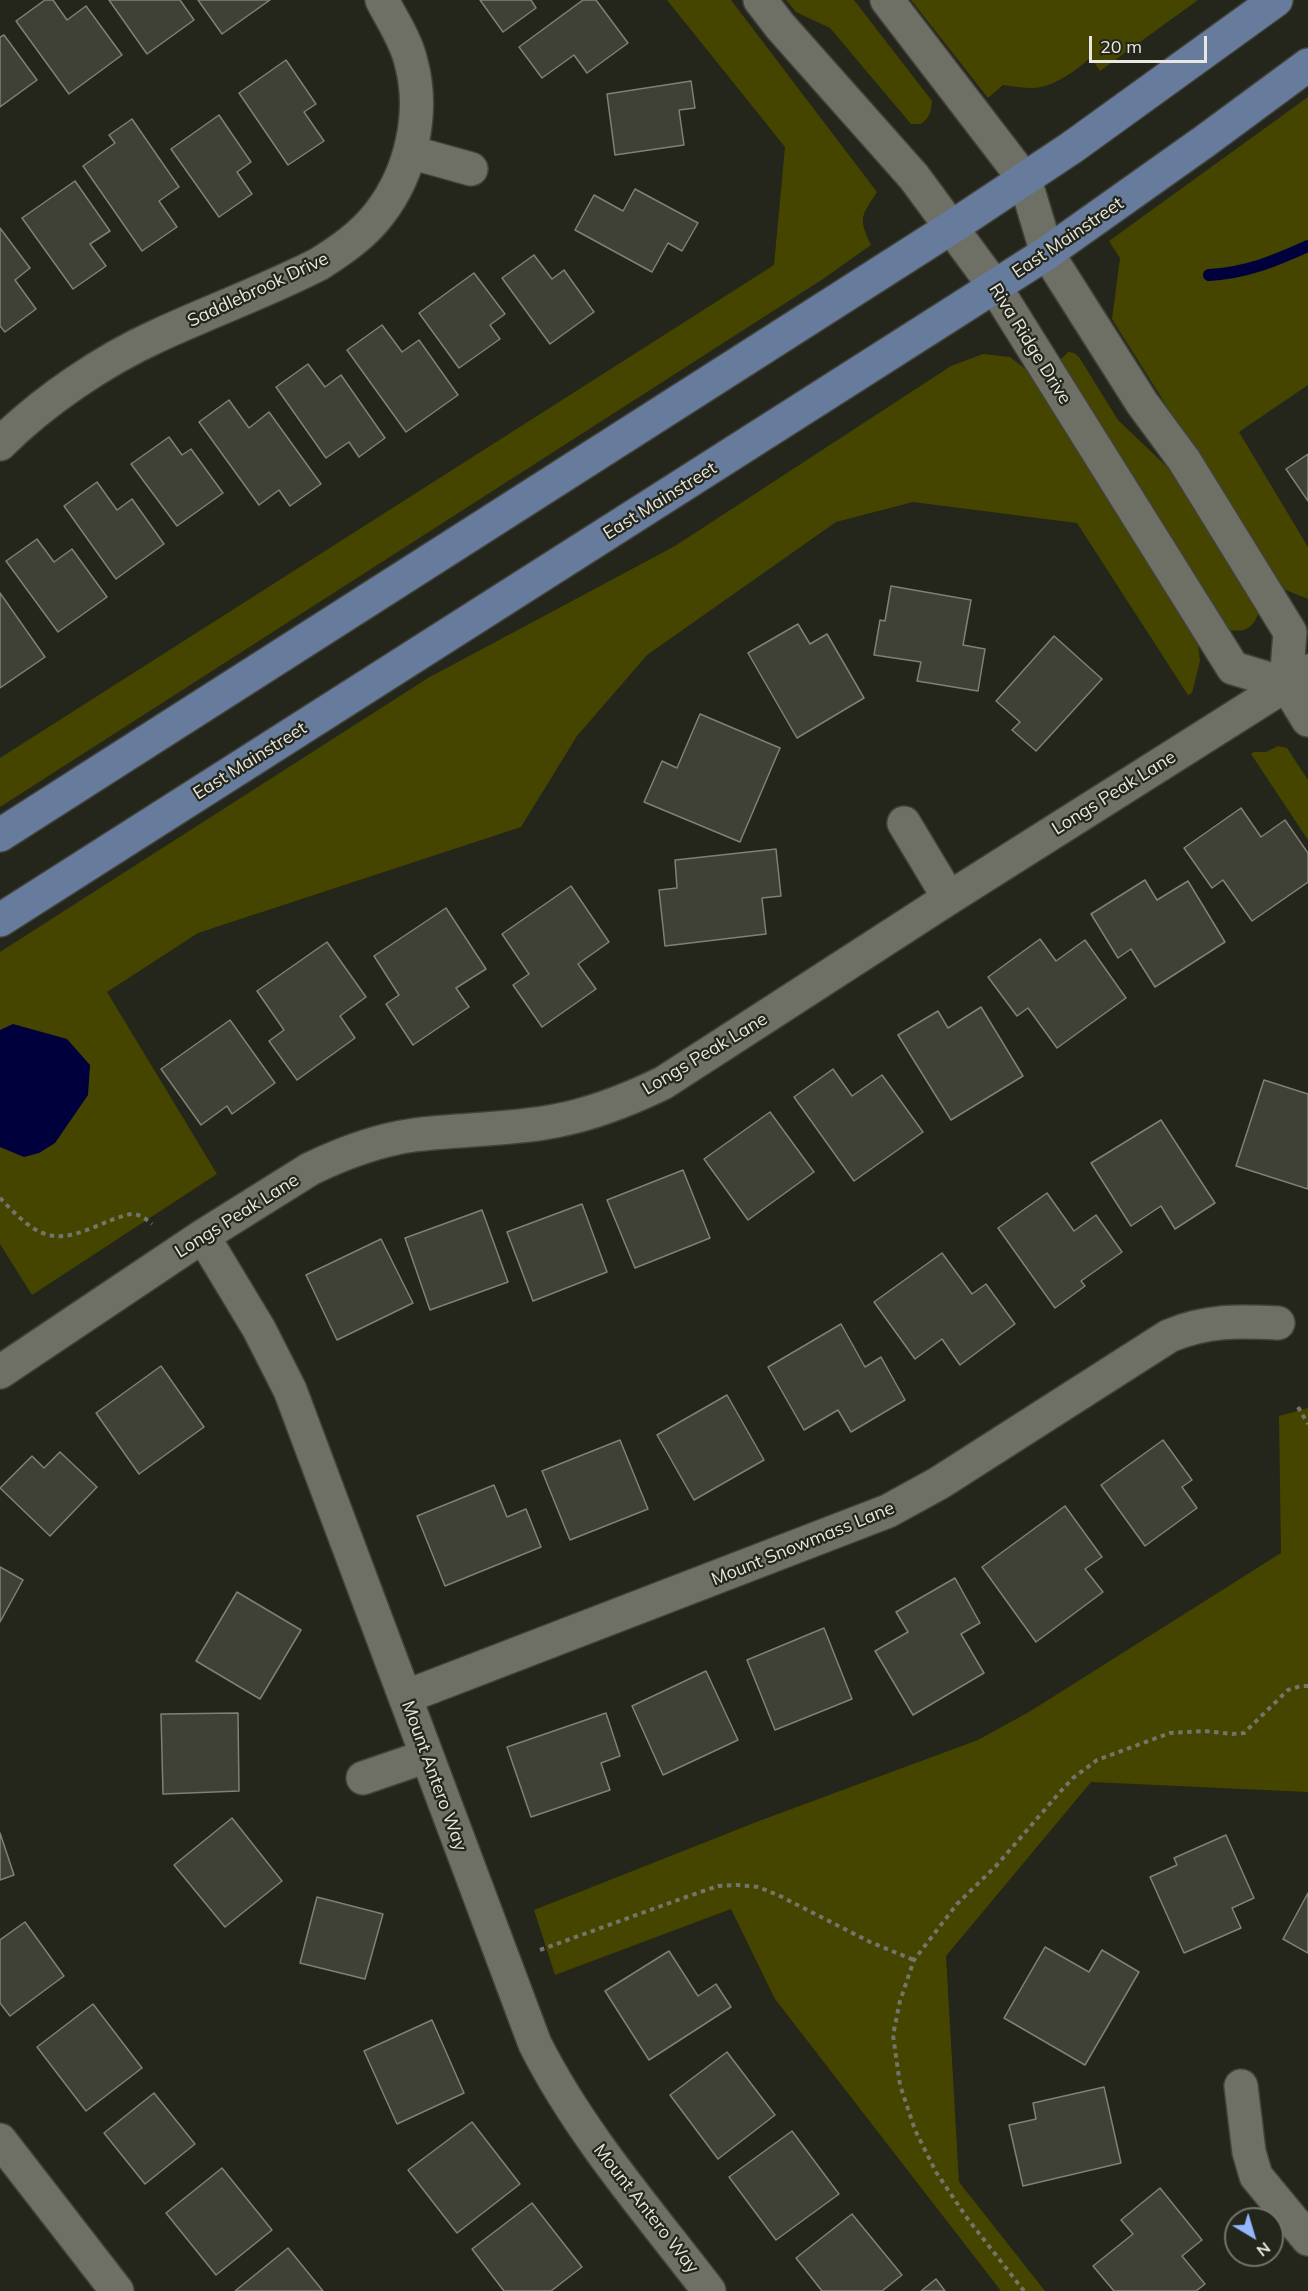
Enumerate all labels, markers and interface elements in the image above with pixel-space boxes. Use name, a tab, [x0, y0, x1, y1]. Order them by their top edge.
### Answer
scale bar	[1092, 24, 1210, 62]
text: 20 m	[1100, 35, 1142, 58]
street label: East Mainstreet	[1008, 193, 1128, 283]
street label: Saddlebrook Drive	[184, 248, 332, 332]
street label: Riva Ridge Drive	[984, 280, 1076, 408]
street label: East Mainstreet	[599, 458, 721, 544]
street label: East Mainstreet	[189, 718, 311, 804]
street label: Longs Peak Lane	[1048, 746, 1180, 840]
street label: Longs Peak Lane	[639, 1008, 771, 1100]
street label: Longs Peak Lane	[171, 1169, 303, 1263]
street label: Mount Snowmass Lane	[708, 1497, 898, 1591]
street label: Mount Antero Way	[397, 1698, 471, 1854]
street label: Mount Antero Way	[589, 2140, 703, 2278]
north arrow	[1224, 2207, 1284, 2267]
text: N	[1253, 2238, 1275, 2261]

